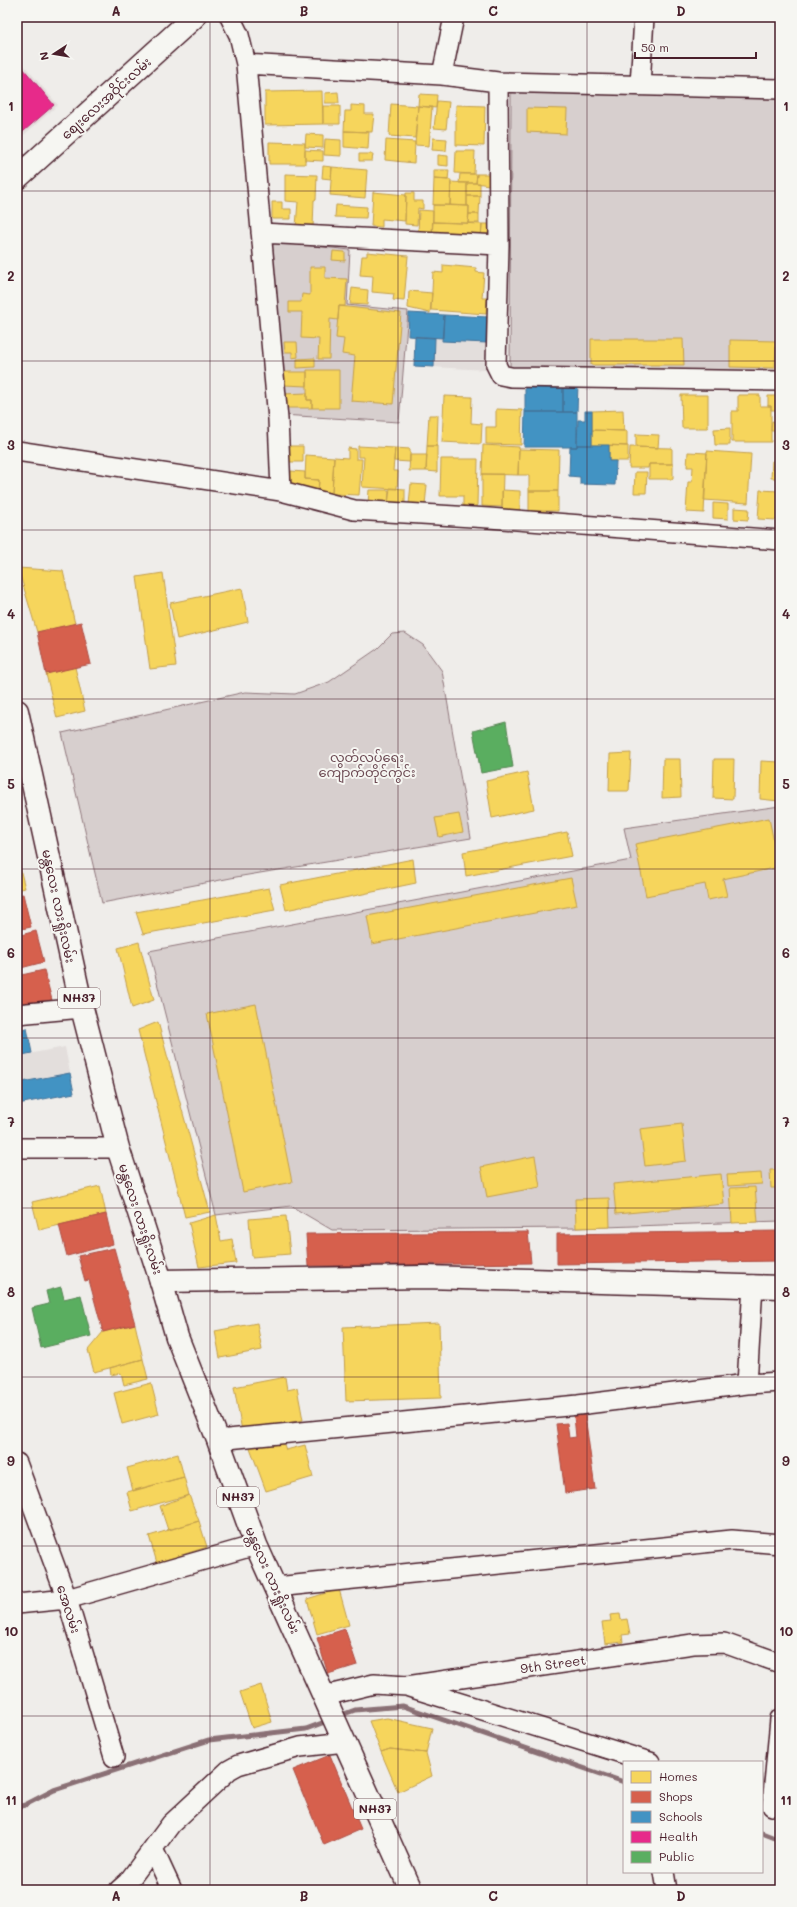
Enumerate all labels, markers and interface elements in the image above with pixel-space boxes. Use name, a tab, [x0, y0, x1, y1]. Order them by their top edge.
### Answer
text: A	[111, 2, 121, 19]
text: B	[300, 2, 309, 19]
text: C	[488, 2, 498, 19]
text: D	[676, 2, 686, 19]
north arrow	[34, 34, 74, 74]
scale bar	[635, 34, 756, 60]
text: 50 m	[641, 39, 669, 55]
text: N	[36, 51, 52, 62]
street label: စျေးလေးအဝိုင်းလမ်း	[57, 53, 156, 145]
text: 1	[8, 97, 14, 114]
text: 1	[783, 97, 789, 114]
text: 2	[7, 267, 15, 284]
text: 2	[782, 267, 790, 284]
text: 3	[7, 436, 15, 453]
text: 3	[782, 436, 790, 453]
text: 4	[7, 605, 15, 622]
text: 4	[782, 605, 790, 622]
park label: လွတ်လပ်ရေး ကျောက်တိုင်ကွင်း	[318, 748, 416, 783]
text: 5	[7, 775, 15, 792]
text: 5	[782, 775, 790, 792]
street label: မန္တလေး လားရှိုးလမ်း	[36, 848, 80, 965]
text: 6	[7, 944, 15, 961]
text: 6	[782, 944, 790, 961]
road number: NH37	[58, 988, 100, 1008]
text: 7	[7, 1113, 15, 1130]
text: 7	[782, 1113, 790, 1130]
street label: မန္တလေး လားရှိုးလမ်း	[113, 1161, 167, 1277]
text: 8	[7, 1283, 15, 1300]
text: 8	[782, 1283, 790, 1300]
text: 9	[7, 1452, 15, 1469]
text: 9	[782, 1452, 790, 1469]
road number: NH37	[217, 1487, 259, 1507]
street label: မန္တလေး လားရှိုးလမ်း	[239, 1524, 305, 1637]
street label: အေလမ်း	[54, 1583, 85, 1635]
text: 10	[4, 1622, 18, 1639]
text: 10	[779, 1622, 793, 1639]
street label: 9th Street	[519, 1650, 587, 1677]
legend	[623, 1761, 763, 1873]
text: Homes	[659, 1768, 698, 1784]
text: Shops	[659, 1788, 693, 1804]
text: 11	[5, 1791, 17, 1808]
text: 11	[780, 1791, 792, 1808]
road number: NH37	[354, 1799, 396, 1819]
text: Schools	[659, 1808, 703, 1824]
text: Health	[659, 1828, 698, 1844]
text: Public	[659, 1848, 694, 1864]
text: A	[111, 1887, 121, 1904]
text: B	[300, 1887, 309, 1904]
text: C	[488, 1887, 498, 1904]
text: D	[676, 1887, 686, 1904]

